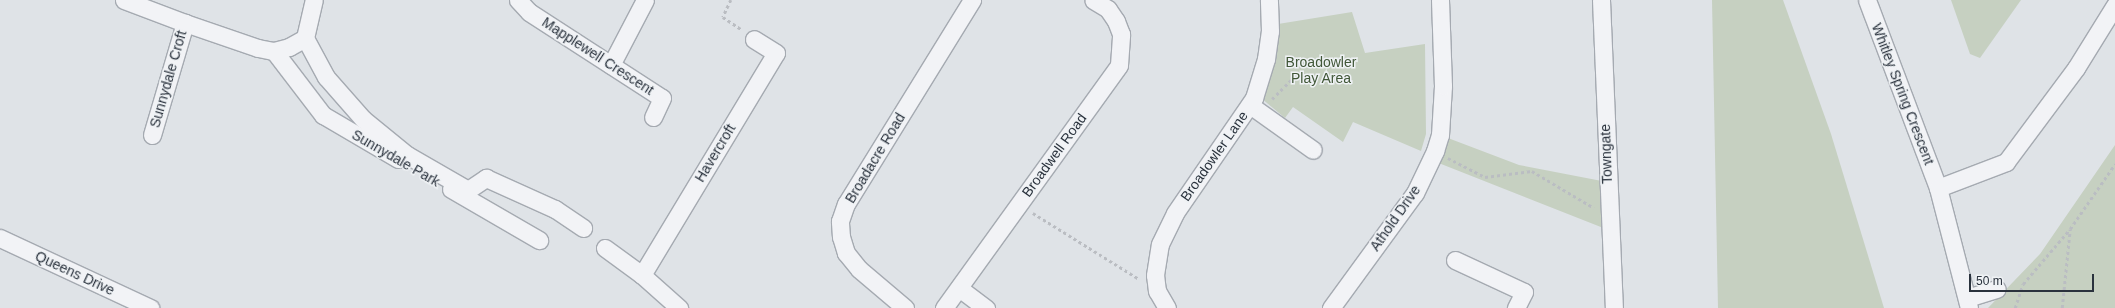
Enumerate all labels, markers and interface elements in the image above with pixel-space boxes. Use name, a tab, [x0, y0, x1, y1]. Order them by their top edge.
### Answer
street label: Mapplewell Crescent	[539, 14, 657, 98]
street label: Whitley Spring Crescent	[1868, 21, 1938, 167]
street label: Sunnydale Croft	[146, 28, 190, 130]
park label: Broadowler Play Area	[1286, 54, 1356, 86]
street label: Broadowler Lane	[1177, 108, 1251, 204]
street label: Broadacre Road	[842, 110, 908, 206]
street label: Broadwell Road	[1018, 110, 1090, 200]
street label: Havercroft	[691, 121, 739, 185]
street label: Towngate	[1597, 124, 1615, 184]
street label: Sunnydale Park	[349, 126, 443, 190]
street label: Athold Drive	[1366, 182, 1424, 254]
street label: Queens Drive	[33, 247, 117, 299]
scale bar	[1971, 266, 2096, 292]
text: 50 m	[1976, 274, 2003, 288]

